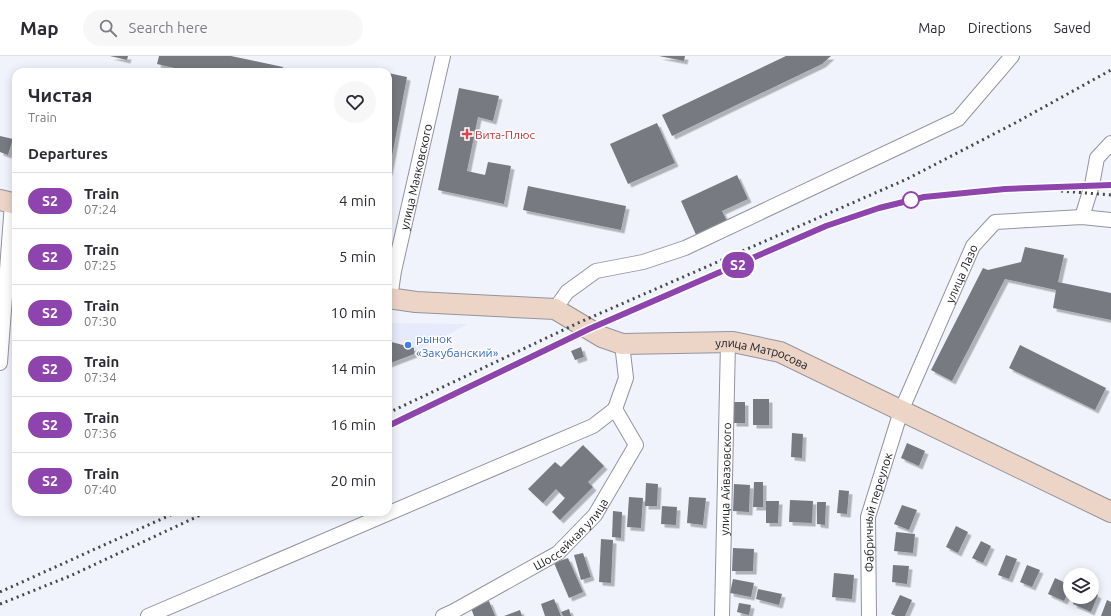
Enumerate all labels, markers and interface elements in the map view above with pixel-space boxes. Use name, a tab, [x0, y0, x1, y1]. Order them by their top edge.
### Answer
search box	[83, 10, 363, 46]
text: Map	[20, 17, 59, 39]
icon: search	[97, 17, 119, 39]
text: Search here	[129, 19, 208, 36]
text: Map	[918, 20, 946, 36]
text: Directions	[968, 20, 1032, 36]
text: Saved	[1054, 20, 1091, 36]
button: heart	[334, 81, 376, 123]
text: Чистая	[28, 84, 92, 106]
text: Train	[28, 110, 57, 124]
street label: улица Маяковского	[397, 122, 434, 231]
place label: Вита-Плюс	[475, 128, 536, 141]
marker: Вита-Плюс	[462, 129, 472, 139]
text: Departures	[28, 145, 108, 162]
text: Train	[84, 185, 119, 202]
unlabelled marker	[902, 191, 920, 209]
text: 4 min	[339, 192, 376, 209]
text: S2	[42, 193, 58, 209]
text: 07:24	[84, 202, 117, 216]
text: Train	[84, 241, 119, 258]
street label: улица Лазо	[942, 242, 980, 305]
text: 5 min	[339, 248, 376, 265]
text: S2	[42, 249, 58, 265]
line badge: S2	[720, 252, 756, 278]
text: S2	[730, 257, 746, 273]
text: 07:25	[84, 258, 117, 272]
text: Train	[84, 297, 119, 314]
text: 10 min	[330, 304, 376, 321]
text: S2	[42, 305, 58, 321]
text: 07:30	[84, 314, 117, 328]
place label: рынок «Закубанский»	[416, 332, 499, 359]
street label: улица Матросова	[715, 335, 811, 371]
marker: рынок «Закубанский»	[403, 340, 413, 350]
text: Train	[84, 353, 119, 370]
text: 14 min	[330, 360, 376, 377]
text: S2	[42, 361, 58, 377]
text: 07:34	[84, 370, 117, 384]
text: Train	[84, 409, 119, 426]
text: 16 min	[330, 416, 376, 433]
text: S2	[42, 417, 58, 433]
street label: улица Айвазовского	[717, 422, 733, 536]
text: 07:36	[84, 426, 117, 440]
street label: Фабричный переулок	[860, 451, 894, 572]
text: Train	[84, 465, 119, 482]
text: 20 min	[330, 472, 376, 489]
text: S2	[42, 473, 58, 489]
text: 07:40	[84, 482, 117, 496]
street label: Шоссейная улица	[531, 496, 610, 572]
map controls	[1063, 568, 1099, 604]
button: layers	[1063, 568, 1099, 604]

